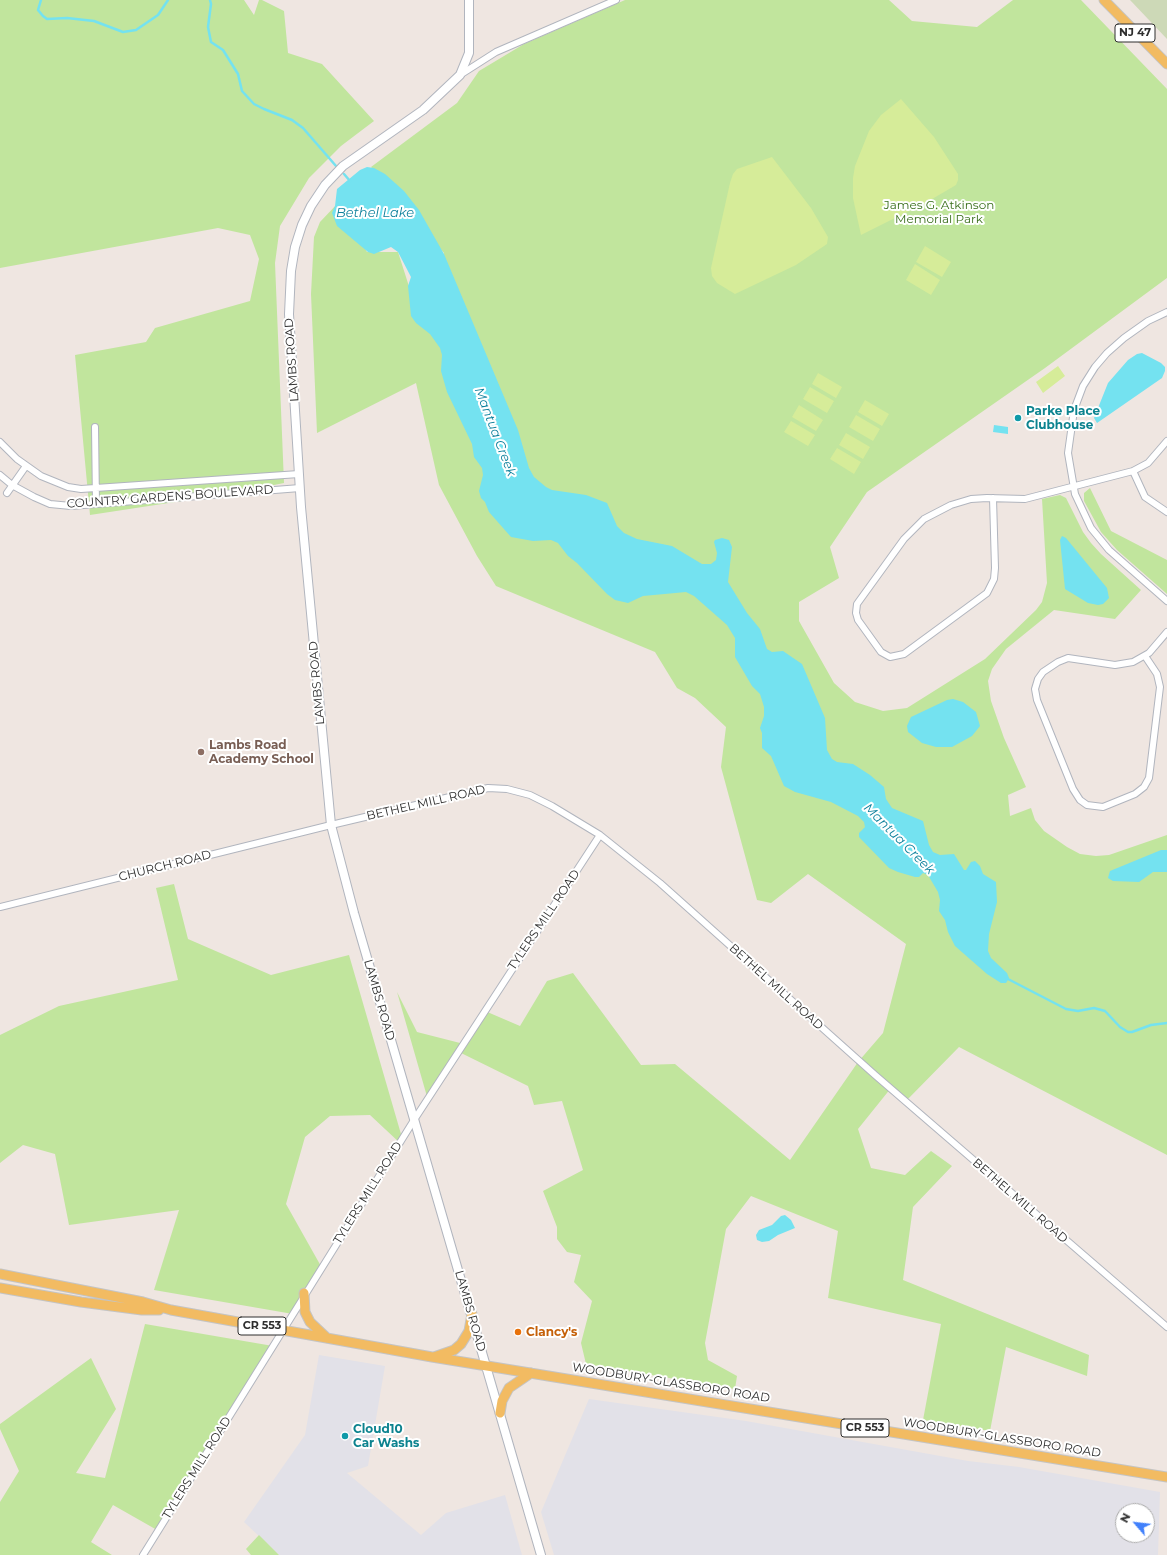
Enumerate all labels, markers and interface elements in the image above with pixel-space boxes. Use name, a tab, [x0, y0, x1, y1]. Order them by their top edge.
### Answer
road number: NJ 47	[1115, 24, 1155, 42]
park label: James G. Atkinson Memorial Park	[884, 198, 994, 226]
water label: Bethel Lake	[336, 205, 414, 221]
street label: LAMBS ROAD	[282, 318, 302, 402]
water label: Mantua Creek	[471, 385, 519, 479]
place label: Parke Place Clubhouse	[1026, 404, 1100, 432]
marker: Parke Place Clubhouse	[1013, 413, 1023, 423]
street label: COUNTRY GARDENS BOULEVARD	[66, 483, 274, 511]
street label: LAMBS ROAD	[306, 641, 328, 725]
place label: Lambs Road Academy School	[209, 738, 314, 766]
marker: Lambs Road Academy School	[196, 747, 206, 757]
street label: BETHEL MILL ROAD	[365, 782, 487, 824]
water label: Mantua Creek	[860, 800, 938, 878]
street label: CHURCH ROAD	[117, 848, 213, 884]
street label: TYLERS MILL ROAD	[505, 867, 583, 973]
street label: BETHEL MILL ROAD	[726, 941, 826, 1033]
street label: LAMBS ROAD	[361, 958, 397, 1042]
street label: TYLERS MILL ROAD	[331, 1139, 405, 1247]
street label: BETHEL MILL ROAD	[969, 1156, 1071, 1246]
street label: LAMBS ROAD	[452, 1269, 488, 1353]
road number: CR 553	[238, 1317, 286, 1335]
place label: Clancy's	[526, 1325, 577, 1339]
marker: Clancy's	[513, 1327, 523, 1337]
street label: WOODBURY-GLASSBORO ROAD	[571, 1360, 771, 1406]
street label: TYLERS MILL ROAD	[160, 1414, 234, 1522]
street label: WOODBURY-GLASSBORO ROAD	[902, 1415, 1102, 1461]
road number: CR 553	[841, 1419, 889, 1437]
place label: Cloud10 Car Washs	[353, 1422, 419, 1450]
marker: Cloud10 Car Washs	[340, 1431, 350, 1441]
north arrow	[1115, 1503, 1155, 1543]
text: N	[1117, 1511, 1134, 1525]

